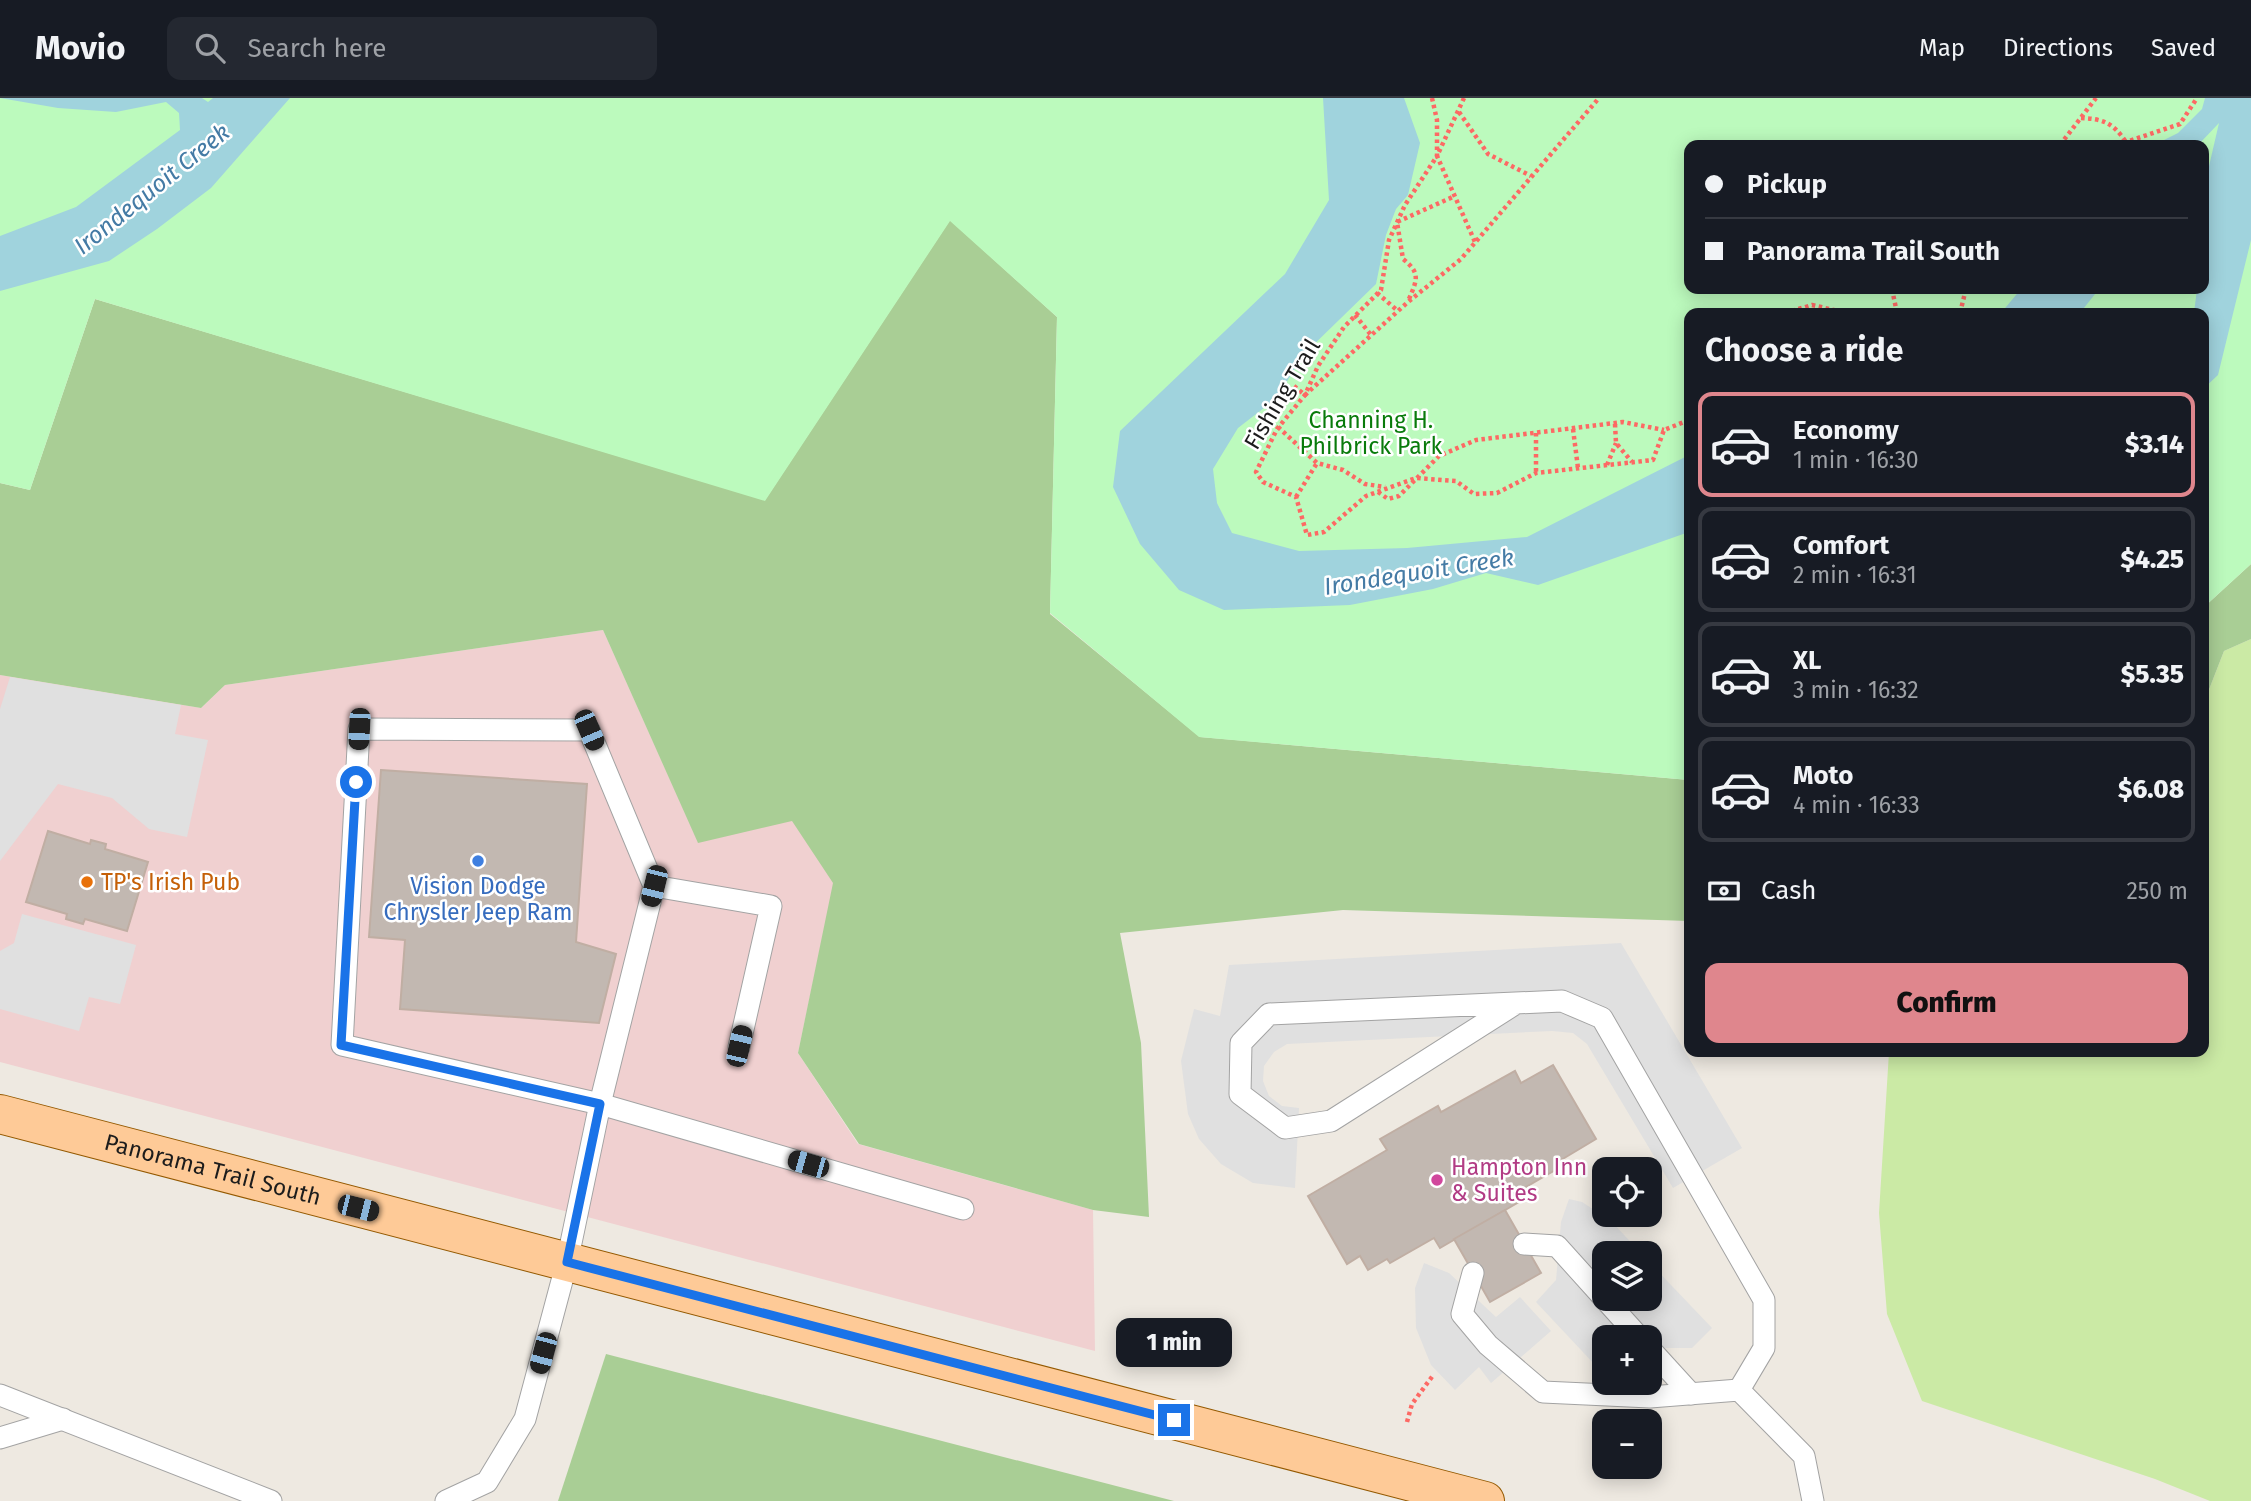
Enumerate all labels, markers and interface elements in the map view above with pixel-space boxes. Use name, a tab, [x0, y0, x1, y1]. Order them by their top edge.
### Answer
search box	[167, 17, 657, 80]
text: Movio	[35, 28, 125, 68]
icon: search	[191, 29, 229, 67]
text: Search here	[247, 33, 386, 64]
text: Map	[1919, 34, 1965, 62]
text: Directions	[2003, 34, 2113, 62]
text: Saved	[2151, 34, 2216, 62]
water label: Irondequoit Creek	[69, 118, 235, 260]
text: Pickup	[1747, 169, 1827, 200]
text: Panorama Trail South	[1747, 236, 2000, 267]
text: Choose a ride	[1705, 331, 1903, 369]
street label: Fishing Trail	[1238, 333, 1326, 454]
park label: Channing H. Philbrick Park	[1300, 406, 1443, 460]
icon: car	[1709, 413, 1772, 476]
text: Economy	[1793, 415, 1899, 446]
text: $3.14	[2125, 429, 2184, 460]
text: 1 min · 16:30	[1793, 446, 1919, 474]
icon: car	[1709, 528, 1772, 591]
text: Comfort	[1793, 530, 1889, 561]
water label: Irondequoit Creek	[1322, 543, 1516, 601]
text: $4.25	[2121, 544, 2184, 575]
text: 2 min · 16:31	[1793, 561, 1917, 589]
icon: car	[1709, 643, 1772, 706]
text: XL	[1793, 645, 1821, 676]
text: $5.35	[2121, 659, 2184, 690]
text: 3 min · 16:32	[1793, 676, 1919, 704]
car	[348, 707, 371, 751]
car	[572, 707, 607, 753]
icon: car	[1709, 758, 1772, 821]
text: Moto	[1793, 760, 1853, 791]
route start	[340, 766, 372, 798]
text: $6.08	[2118, 774, 2184, 805]
text: 4 min · 16:33	[1793, 791, 1920, 819]
marker: Vision Dodge Chrysler Jeep Ram	[470, 853, 486, 869]
car	[639, 863, 670, 909]
place label: TP's Irish Pub	[101, 868, 240, 896]
place label: Vision Dodge Chrysler Jeep Ram	[384, 872, 572, 926]
icon: cash	[1705, 872, 1743, 910]
marker: TP's Irish Pub	[79, 874, 95, 890]
text: Cash	[1761, 875, 1817, 906]
text: 250 m	[2126, 877, 2188, 905]
button: Confirm	[1705, 963, 2188, 1043]
car	[725, 1023, 754, 1069]
street label: Panorama Trail South	[102, 1128, 324, 1211]
car	[785, 1148, 832, 1180]
place label: Hampton Inn & Suites	[1451, 1153, 1587, 1207]
map controls	[1592, 1157, 1662, 1479]
button: locate	[1592, 1157, 1662, 1227]
marker: Hampton Inn & Suites	[1429, 1172, 1445, 1188]
car	[336, 1193, 381, 1223]
button: layers	[1592, 1241, 1662, 1311]
callout: 1 min	[1116, 1318, 1232, 1368]
button: +	[1592, 1325, 1662, 1395]
text: 1 min	[1146, 1328, 1202, 1356]
car	[528, 1330, 559, 1376]
route end	[1158, 1404, 1190, 1436]
button: −	[1592, 1409, 1662, 1479]

